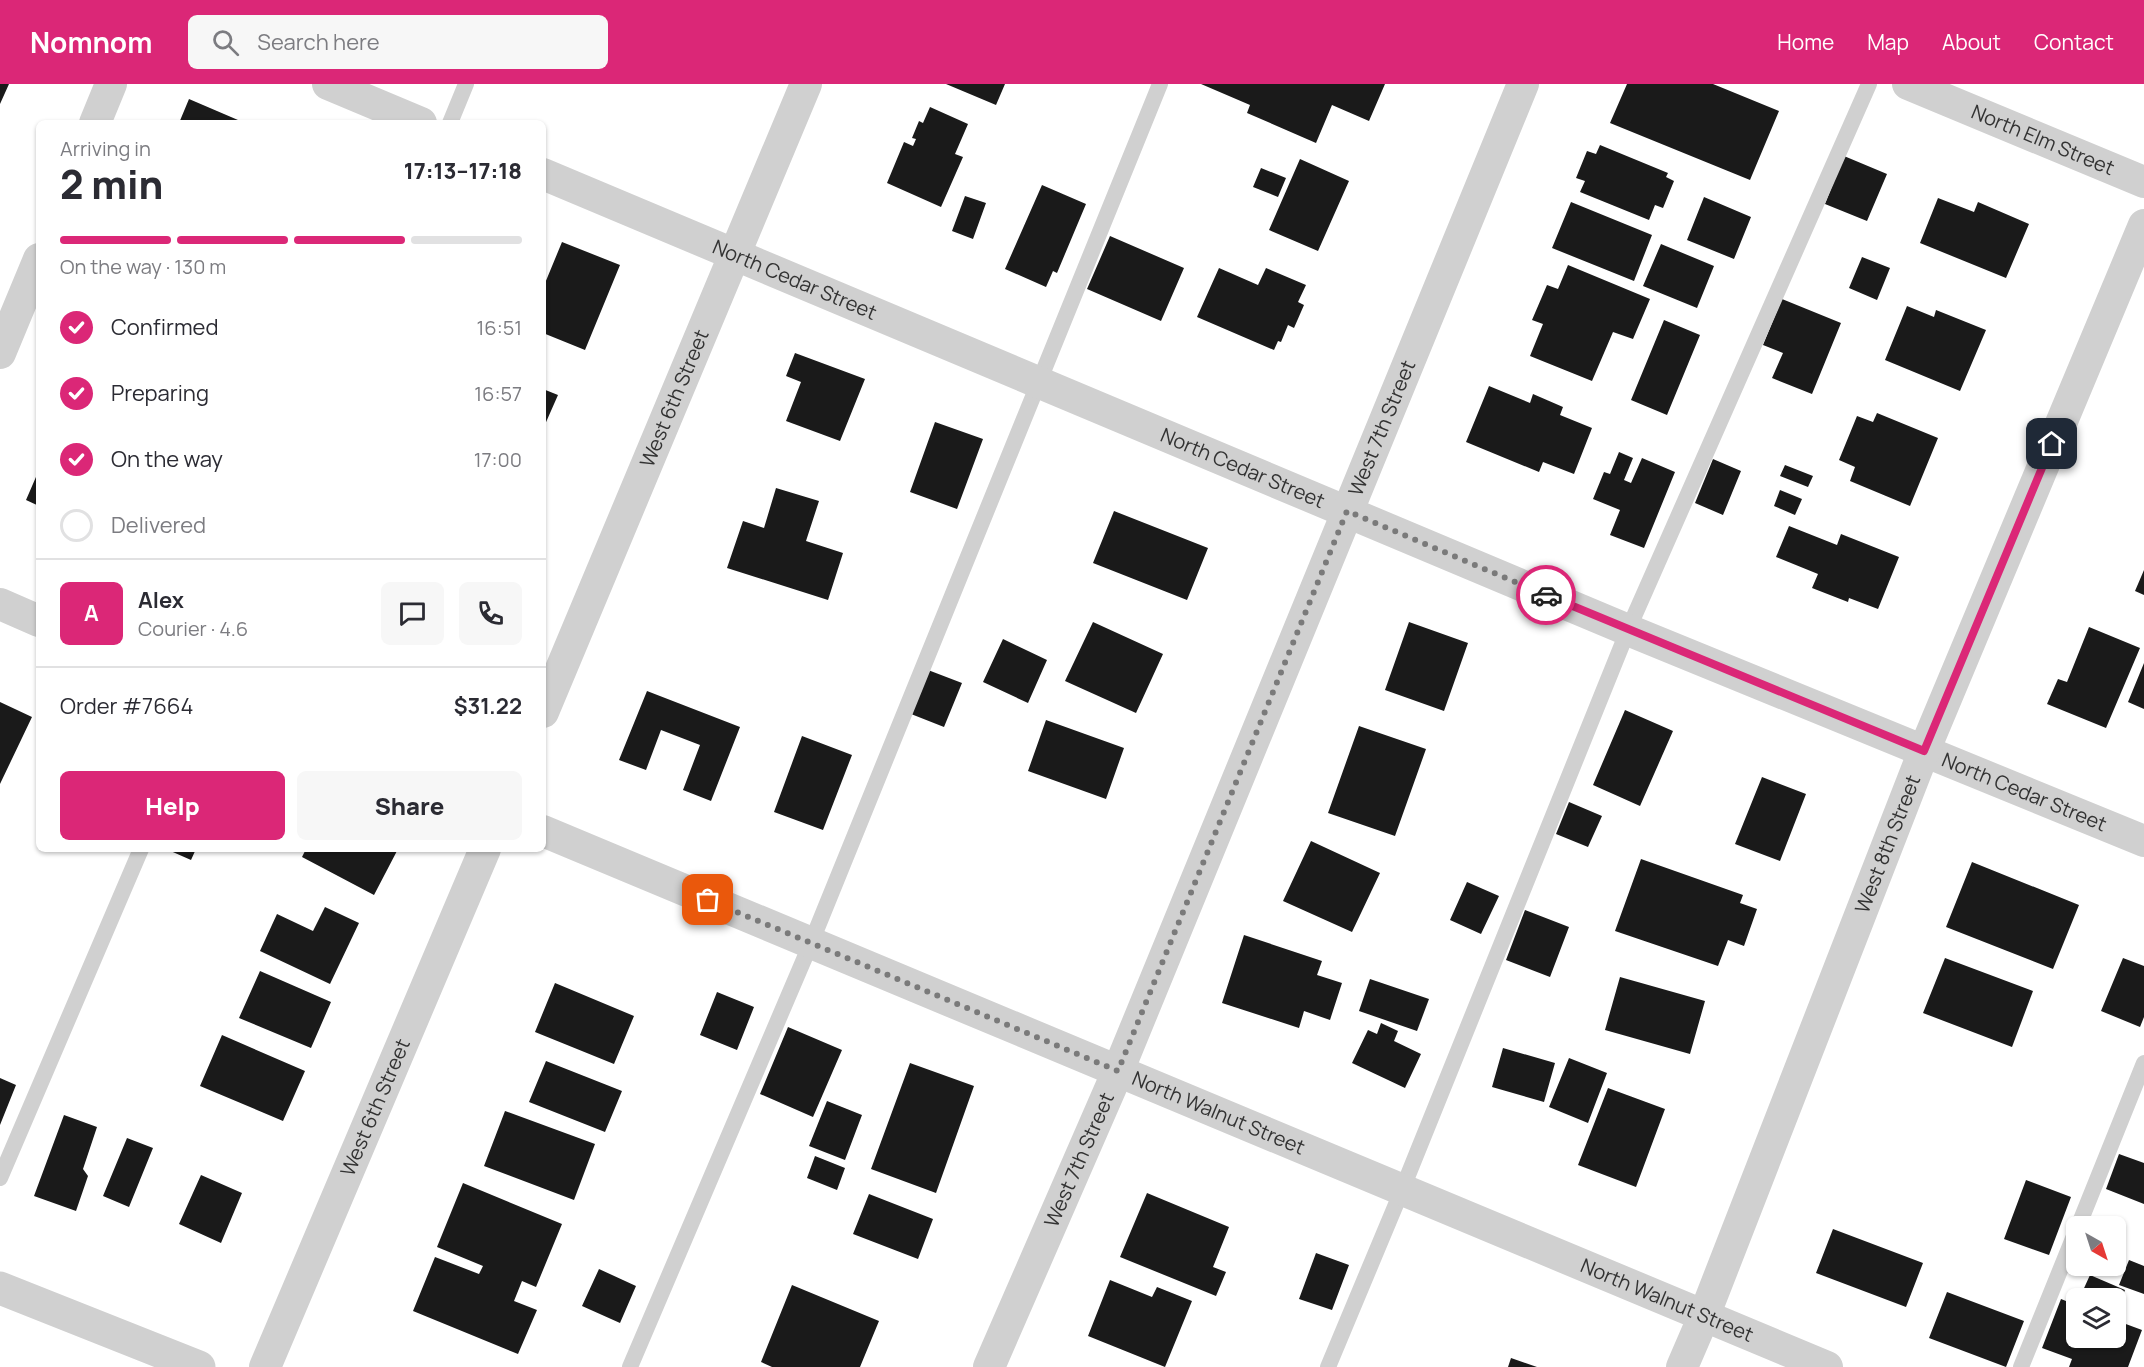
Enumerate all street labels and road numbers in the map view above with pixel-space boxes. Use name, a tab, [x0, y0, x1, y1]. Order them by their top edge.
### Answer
street label: North Elm Street	[1967, 98, 2119, 181]
street label: North Cedar Street	[709, 233, 881, 326]
street label: West 6th Street	[633, 325, 715, 471]
street label: West 7th Street	[1342, 356, 1421, 500]
street label: North Cedar Street	[1157, 421, 1329, 514]
street label: North Cedar Street	[1938, 746, 2111, 837]
street label: West 8th Street	[1848, 771, 1926, 917]
street label: West 6th Street	[334, 1034, 416, 1180]
street label: North Walnut Street	[1128, 1064, 1309, 1161]
street label: West 7th Street	[1038, 1088, 1120, 1231]
street label: North Walnut Street	[1577, 1252, 1758, 1348]

